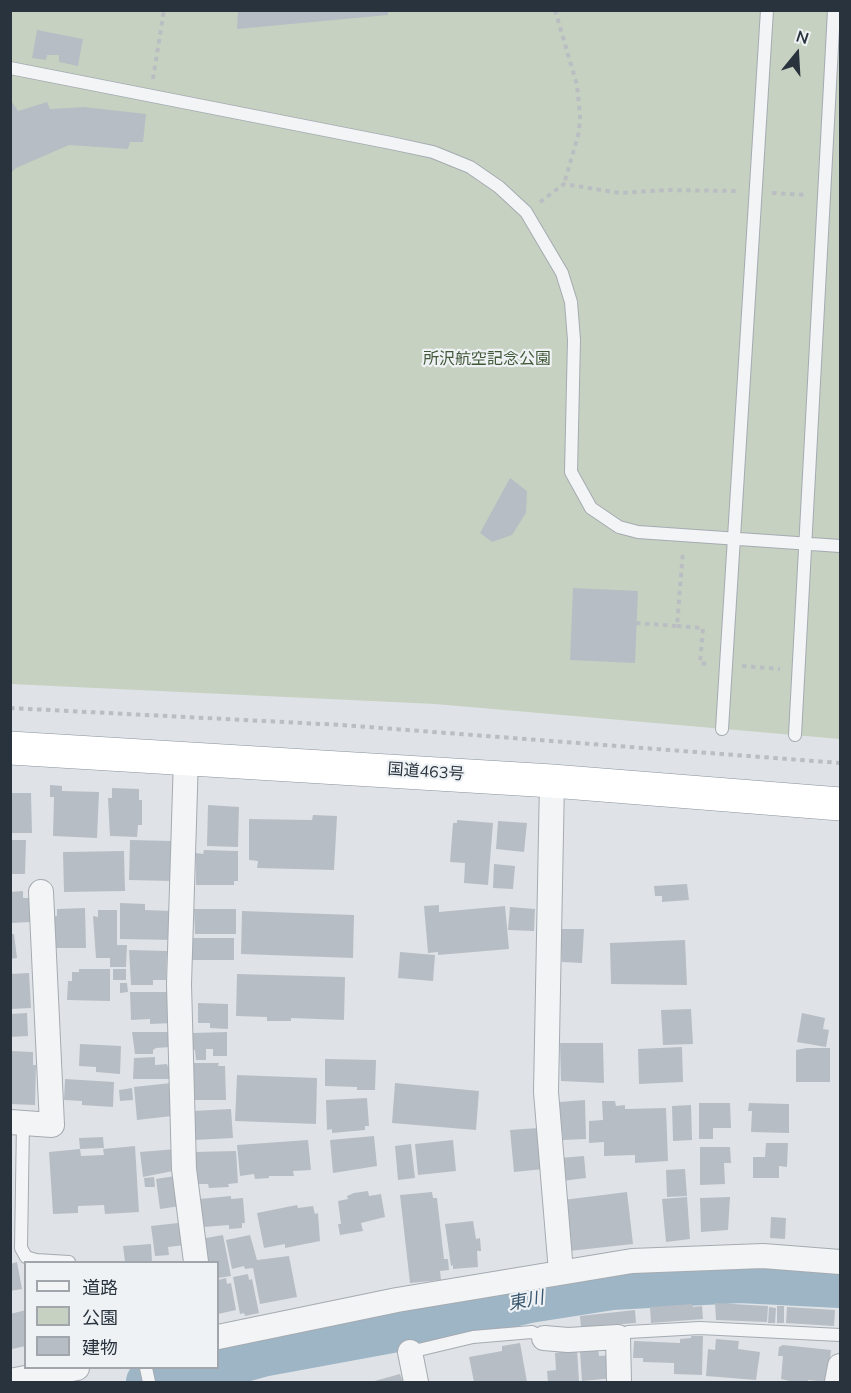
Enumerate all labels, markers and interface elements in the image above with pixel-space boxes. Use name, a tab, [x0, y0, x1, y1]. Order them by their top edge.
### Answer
north arrow	[767, 24, 827, 84]
text: N	[794, 26, 811, 48]
park label: 所沢航空記念公園	[423, 349, 551, 369]
street label: 国道463号	[387, 760, 465, 784]
legend	[24, 1261, 219, 1369]
text: 道路	[82, 1276, 118, 1299]
water label: 東川	[506, 1287, 546, 1315]
text: 公園	[82, 1306, 118, 1329]
text: 建物	[82, 1336, 118, 1359]

